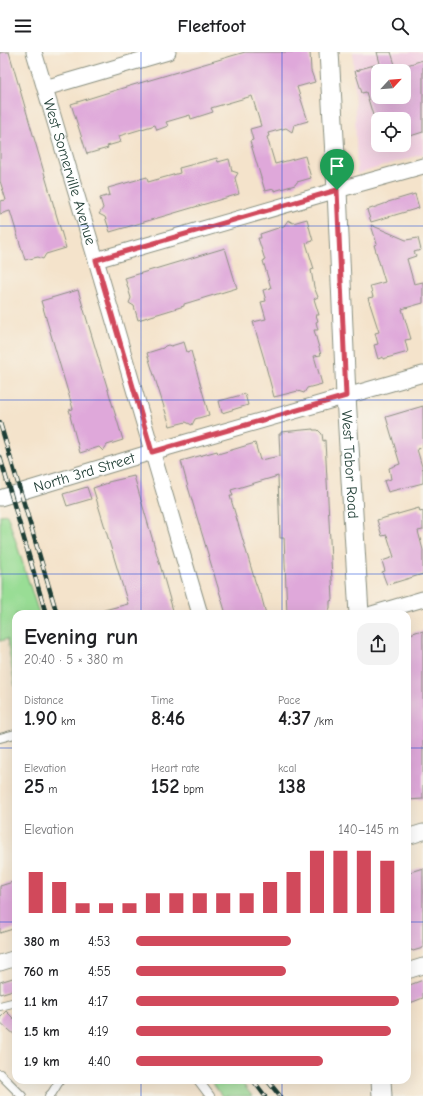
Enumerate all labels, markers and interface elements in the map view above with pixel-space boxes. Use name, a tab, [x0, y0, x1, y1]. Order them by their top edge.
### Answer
icon: menu	[12, 15, 34, 37]
icon: search	[389, 15, 411, 37]
text: Fleetfoot	[177, 16, 246, 37]
north arrow	[371, 64, 411, 104]
map controls	[371, 64, 411, 152]
street label: West Somerville Avenue	[39, 97, 100, 248]
button: locate	[371, 112, 411, 152]
pin	[320, 149, 354, 190]
icon: arrive	[326, 155, 348, 177]
street label: West Tabor Road	[338, 410, 362, 519]
street label: North 3rd Street	[31, 449, 138, 496]
button: share	[357, 623, 399, 665]
text: Evening run	[24, 624, 138, 650]
text: 20:40 · 5 × 380 m	[24, 652, 123, 667]
text: Distance	[24, 694, 63, 707]
text: Time	[151, 694, 174, 707]
text: Pace	[278, 694, 300, 707]
text: 1.90	[24, 707, 57, 730]
text: 8:46	[151, 707, 185, 730]
text: 4:37	[278, 707, 310, 730]
text: km	[57, 715, 76, 728]
text: /km	[310, 715, 333, 728]
text: Elevation	[24, 762, 66, 775]
text: Heart rate	[151, 762, 200, 775]
text: kcal	[278, 762, 296, 775]
text: 25	[24, 775, 45, 798]
text: 152	[151, 775, 179, 798]
text: 138	[278, 775, 306, 798]
text: m	[45, 783, 57, 796]
text: bpm	[179, 783, 204, 796]
text: Elevation	[24, 822, 74, 837]
text: 140–145 m	[338, 822, 399, 837]
text: 380 m	[24, 934, 59, 949]
text: 4:53	[88, 934, 110, 949]
text: 760 m	[24, 964, 59, 979]
text: 4:55	[88, 964, 111, 979]
text: 1.1 km	[24, 994, 58, 1009]
text: 4:17	[88, 994, 108, 1009]
text: 1.5 km	[24, 1024, 60, 1039]
text: 4:19	[88, 1024, 109, 1039]
text: 1.9 km	[24, 1054, 60, 1069]
text: 4:40	[88, 1054, 111, 1069]

